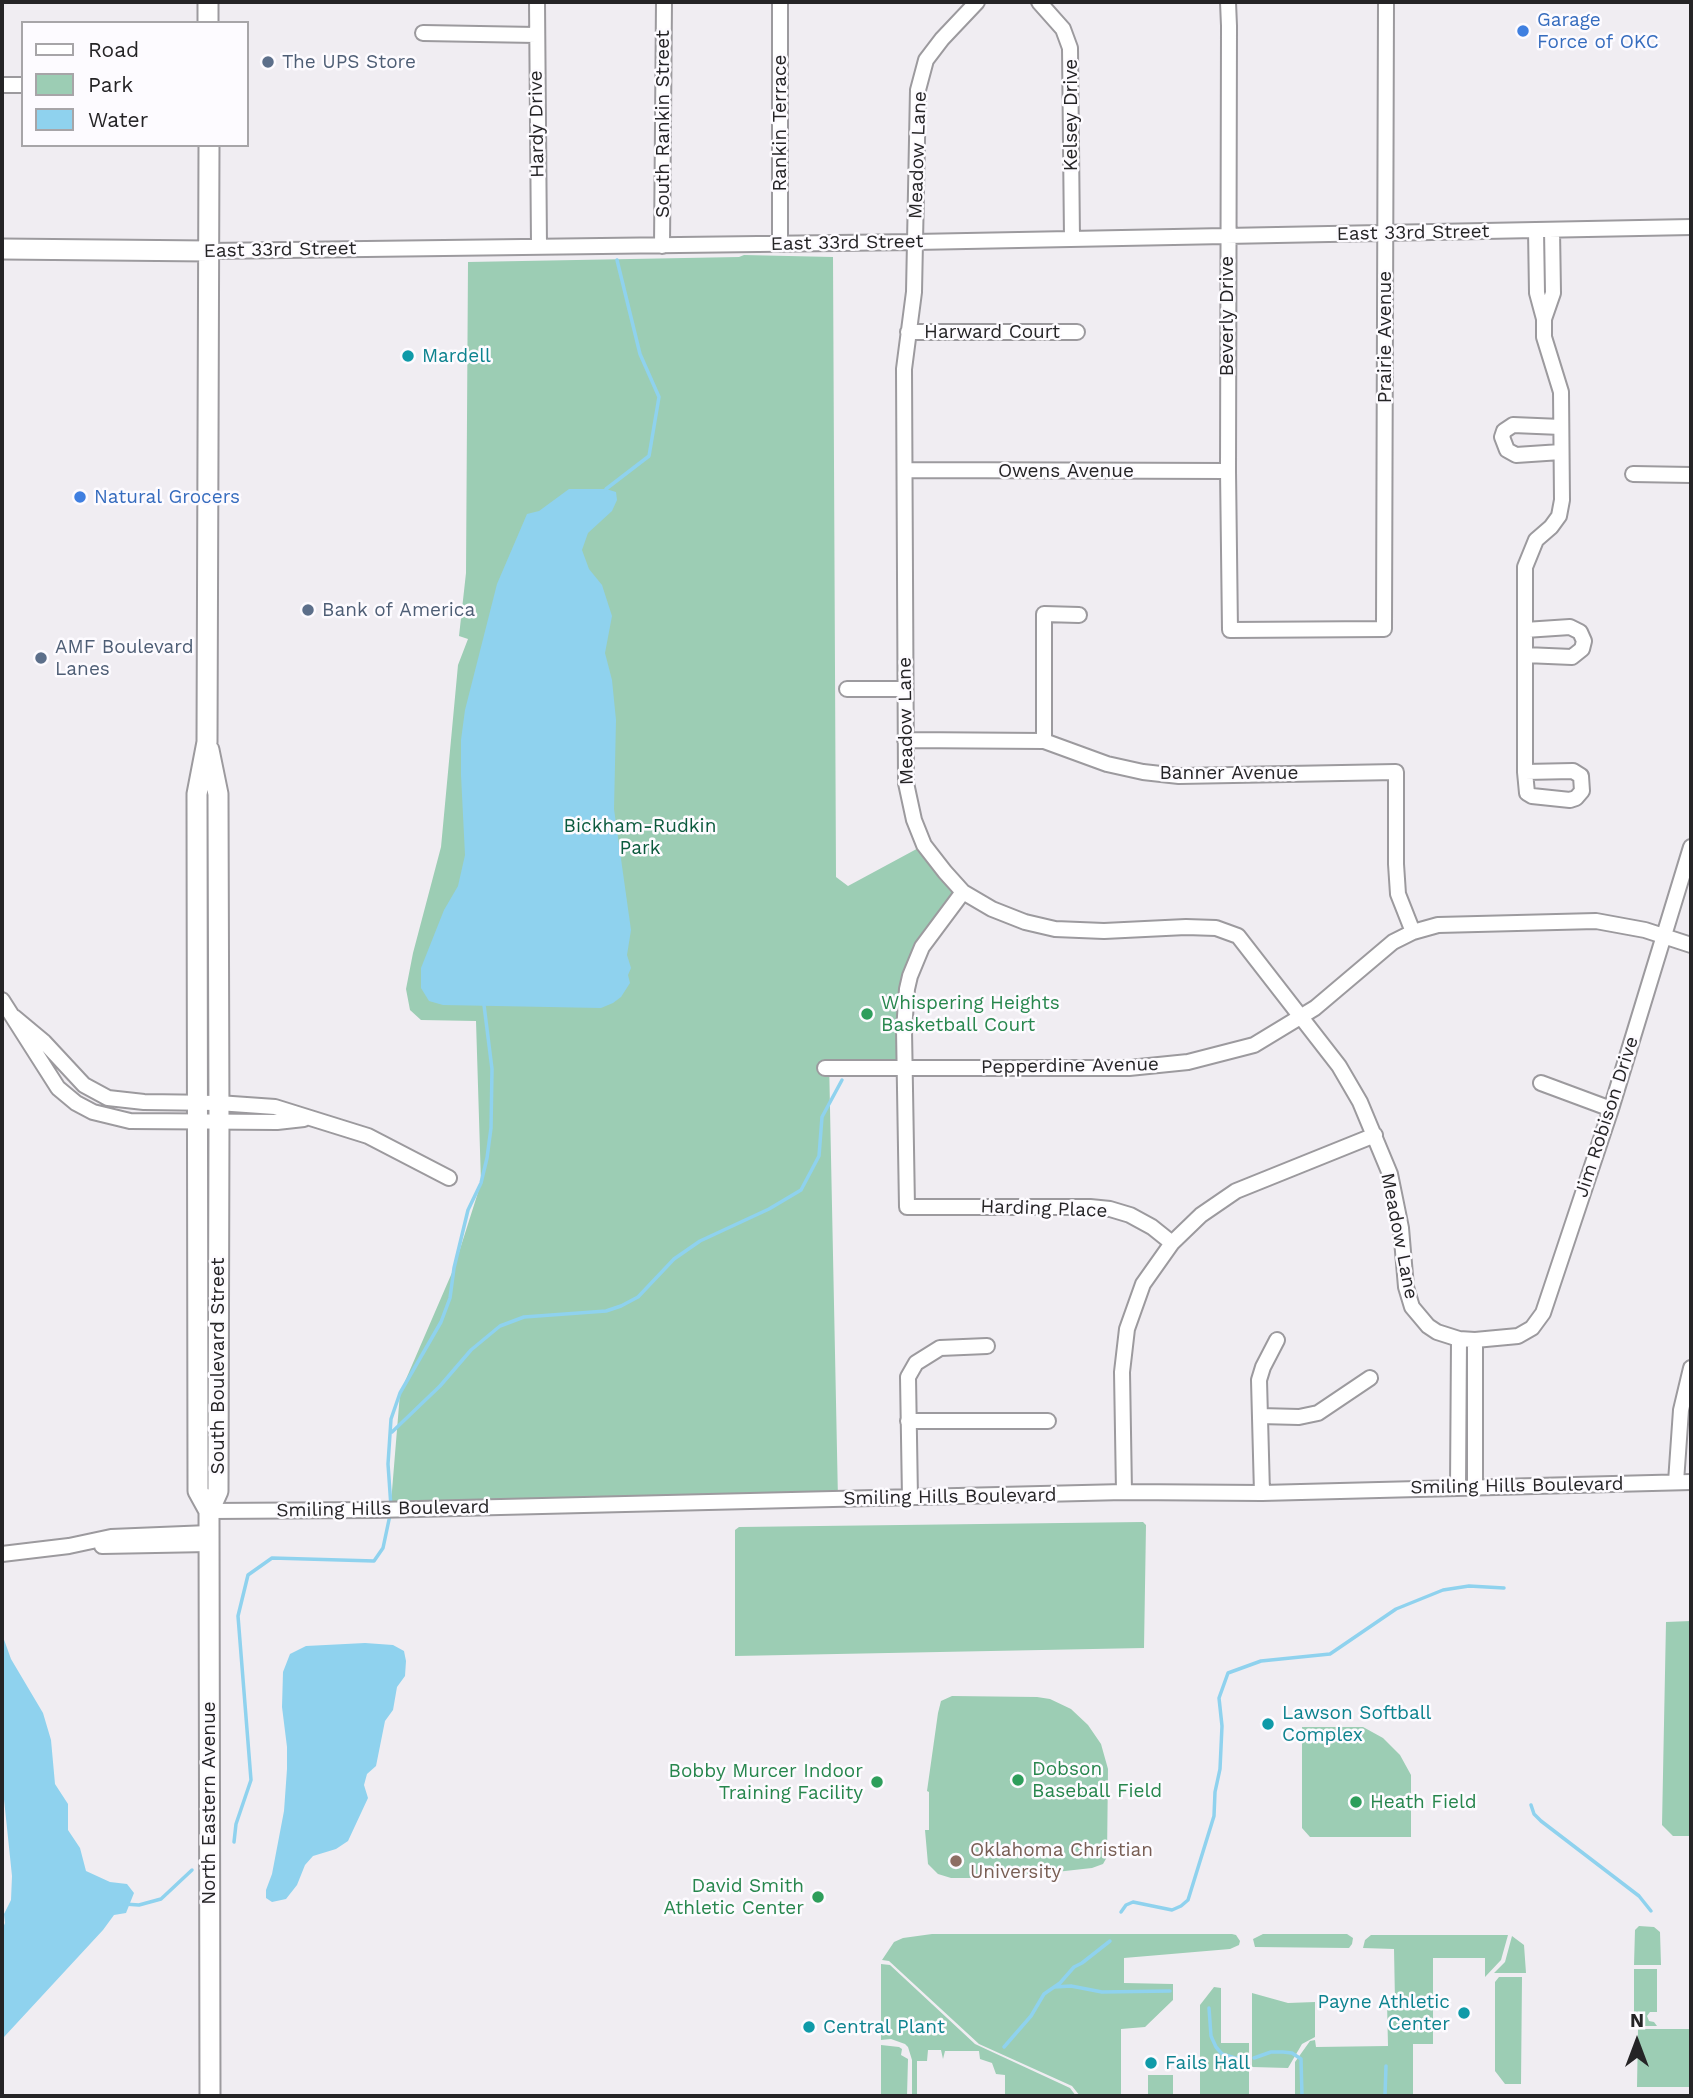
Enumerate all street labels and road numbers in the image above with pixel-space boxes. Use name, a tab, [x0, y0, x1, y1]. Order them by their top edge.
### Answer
street label: South Rankin Street	[652, 30, 674, 218]
street label: Rankin Terrace	[769, 54, 791, 192]
street label: Kelsey Drive	[1060, 59, 1082, 171]
street label: Hardy Drive	[525, 70, 549, 178]
street label: Meadow Lane	[904, 91, 932, 219]
street label: East 33rd Street	[1337, 220, 1489, 246]
street label: East 33rd Street	[771, 230, 923, 256]
street label: East 33rd Street	[204, 237, 356, 263]
street label: Beverly Drive	[1216, 256, 1238, 376]
street label: Prairie Avenue	[1374, 271, 1396, 403]
street label: Harward Court	[924, 321, 1060, 343]
street label: Owens Avenue	[998, 460, 1134, 482]
street label: Meadow Lane	[893, 657, 919, 785]
street label: Banner Avenue	[1159, 762, 1299, 784]
street label: Jim Robison Drive	[1570, 1034, 1644, 1200]
street label: Pepperdine Avenue	[981, 1053, 1159, 1079]
street label: Meadow Lane	[1376, 1171, 1422, 1301]
street label: Harding Place	[980, 1195, 1108, 1223]
street label: South Boulevard Street	[207, 1258, 229, 1474]
street label: Smiling Hills Boulevard	[1410, 1473, 1624, 1499]
street label: Smiling Hills Boulevard	[843, 1484, 1057, 1510]
street label: Smiling Hills Boulevard	[276, 1496, 490, 1522]
street label: North Eastern Avenue	[198, 1701, 220, 1905]

